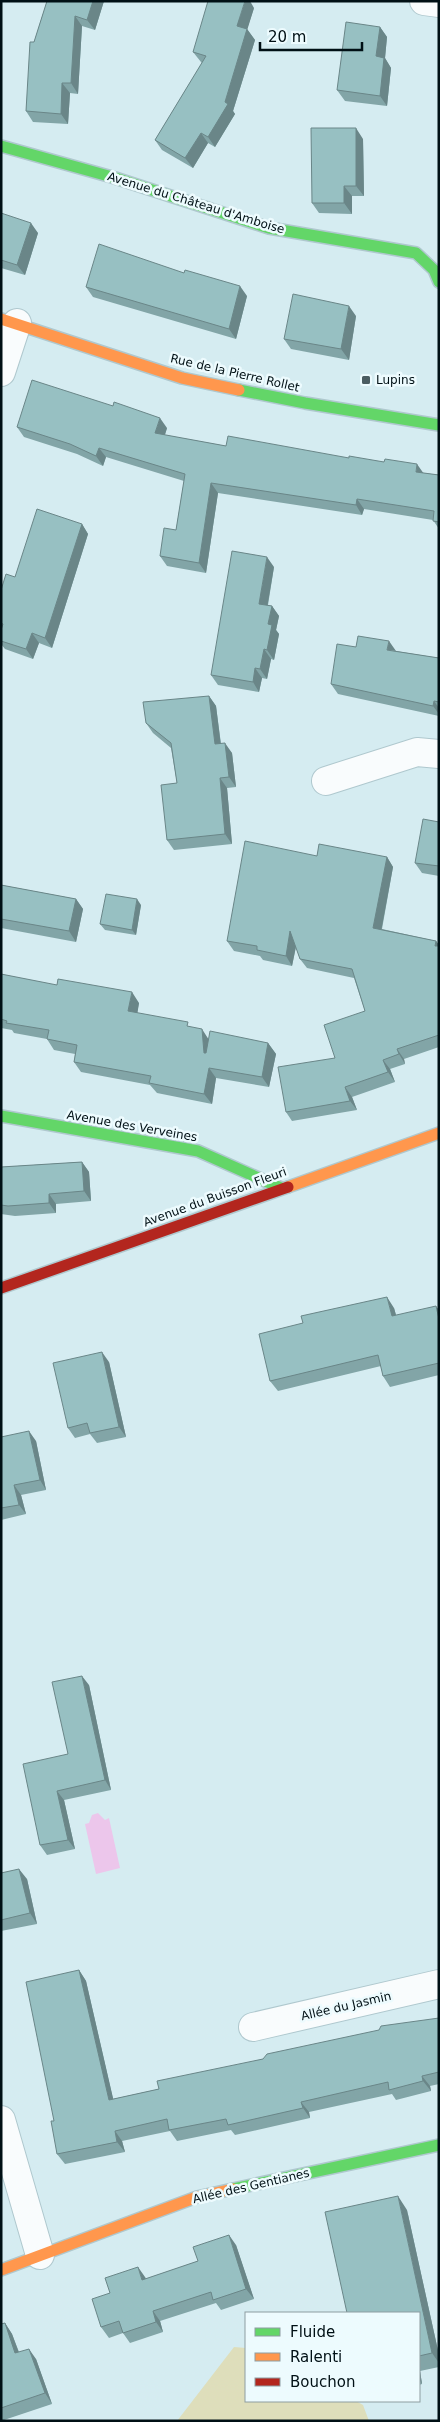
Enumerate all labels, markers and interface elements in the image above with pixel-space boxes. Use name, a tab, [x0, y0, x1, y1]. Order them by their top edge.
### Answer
scale bar	[260, 20, 362, 52]
text: 20 m	[268, 28, 306, 46]
street label: Avenue du Château d'Amboise	[106, 169, 286, 237]
street label: Rue de la Pierre Rollet	[169, 351, 301, 395]
place label: Lupins	[376, 373, 415, 387]
marker: Lupins	[360, 374, 372, 386]
street label: Avenue des Verveines	[66, 1108, 198, 1144]
street label: Avenue du Buisson Fleuri	[141, 1165, 289, 1229]
street label: Allée du Jasmin	[299, 1989, 393, 2023]
street label: Allée des Gentianes	[191, 2166, 311, 2206]
legend	[245, 2312, 420, 2402]
text: Fluide	[290, 2323, 335, 2341]
text: Ralenti	[290, 2348, 342, 2366]
text: Bouchon	[290, 2373, 355, 2391]

